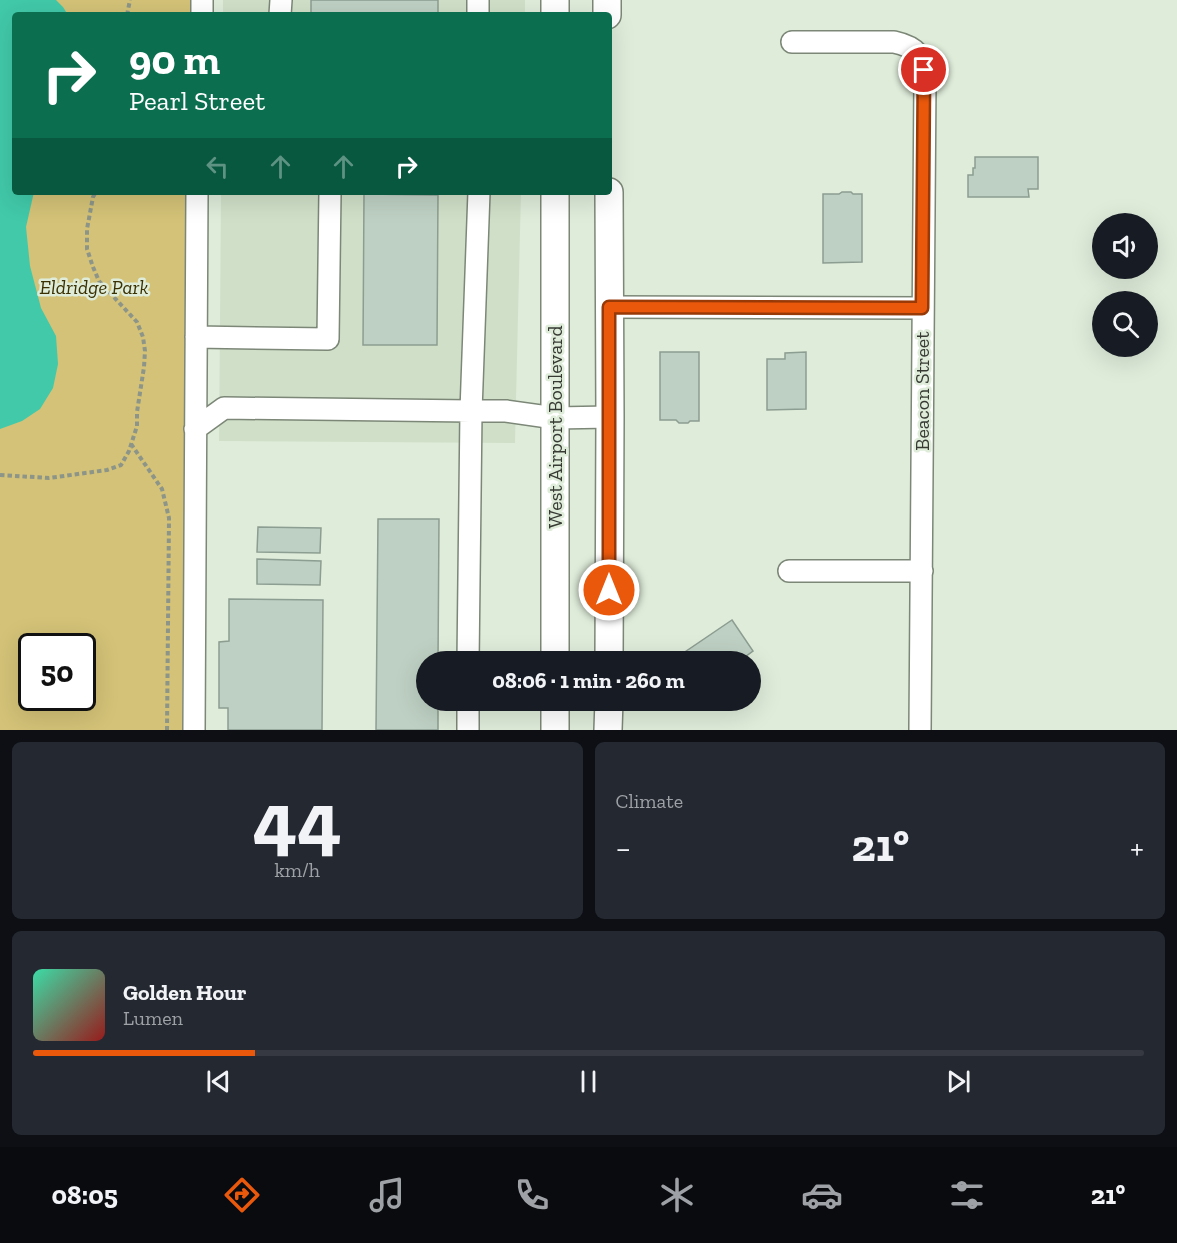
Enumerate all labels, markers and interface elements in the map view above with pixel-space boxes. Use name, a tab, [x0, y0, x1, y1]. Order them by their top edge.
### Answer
text: 90 m	[129, 34, 220, 85]
icon: right	[30, 36, 108, 114]
pin	[898, 44, 949, 95]
icon: arrive	[907, 53, 940, 86]
text: Pearl Street	[129, 85, 265, 117]
icon: left	[201, 150, 234, 183]
icon: ahead	[264, 150, 297, 183]
icon: ahead	[327, 150, 360, 183]
icon: right	[390, 150, 423, 183]
map controls	[1092, 213, 1158, 357]
button: sound	[1092, 213, 1158, 279]
park label: Eldridge Park	[40, 275, 148, 299]
button: search	[1092, 291, 1158, 357]
street label: West Airport Boulevard	[543, 325, 567, 529]
street label: Beacon Street	[910, 331, 934, 451]
position arrow	[577, 558, 641, 622]
speed limit sign: 50	[18, 633, 96, 711]
text: 08:06 · 1 min · 260 m	[492, 667, 685, 694]
text: 44	[253, 772, 342, 866]
text: Climate	[616, 789, 683, 813]
text: 21°	[852, 819, 909, 873]
text: −	[616, 828, 631, 867]
text: +	[1130, 828, 1144, 867]
text: km/h	[274, 858, 320, 882]
text: Golden Hour	[123, 979, 247, 1006]
text: Lumen	[123, 1006, 183, 1030]
icon: previous	[202, 1065, 235, 1098]
icon: pause	[572, 1065, 605, 1098]
icon: next	[942, 1065, 975, 1098]
icon: directions	[221, 1174, 263, 1216]
icon: music	[366, 1174, 408, 1216]
icon: phone	[511, 1174, 553, 1216]
icon: climate	[656, 1174, 698, 1216]
icon: car	[801, 1174, 843, 1216]
icon: filters	[946, 1174, 988, 1216]
text: 08:05	[51, 1179, 118, 1211]
text: 21°	[1091, 1179, 1125, 1211]

